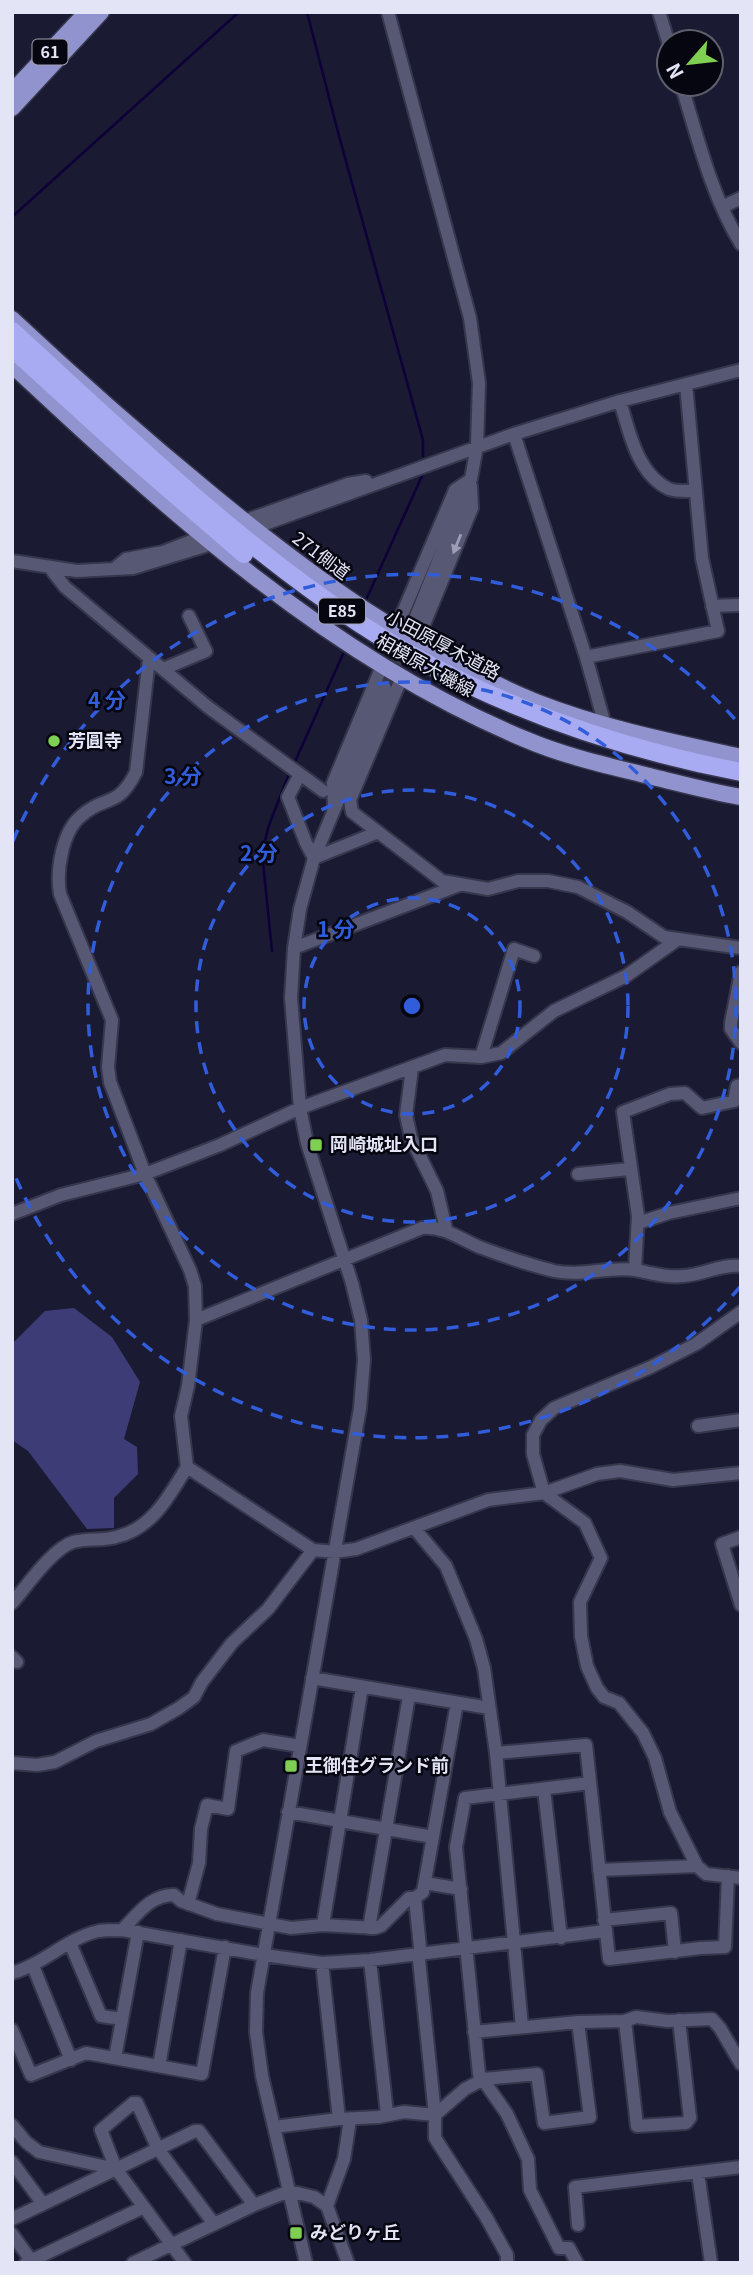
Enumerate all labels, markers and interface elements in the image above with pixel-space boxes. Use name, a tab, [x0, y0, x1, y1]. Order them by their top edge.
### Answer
north arrow	[655, 28, 725, 98]
road number: 61	[32, 40, 68, 64]
text: N	[658, 59, 689, 84]
street label: 271側道	[288, 524, 356, 585]
one-way arrow	[451, 534, 463, 554]
road number: E85	[319, 598, 365, 624]
street label: 小田原厚木道路	[382, 602, 506, 684]
street label: 相模原大磯線	[372, 627, 480, 702]
text: 4 分	[88, 684, 126, 714]
place label: 芳圓寺	[68, 726, 122, 752]
marker: 芳圓寺	[46, 733, 62, 749]
text: 3 分	[164, 760, 202, 790]
text: 2 分	[240, 837, 278, 867]
text: 1 分	[317, 913, 355, 943]
centre of rings	[400, 994, 424, 1018]
place label: 岡崎城址入口	[330, 1130, 438, 1156]
marker: 岡崎城址入口	[308, 1137, 324, 1153]
place label: 王御住グランド前	[305, 1751, 449, 1777]
marker: 王御住グランド前	[283, 1758, 299, 1774]
place label: みどりヶ丘	[310, 2218, 400, 2244]
marker: みどりヶ丘	[288, 2225, 304, 2241]

